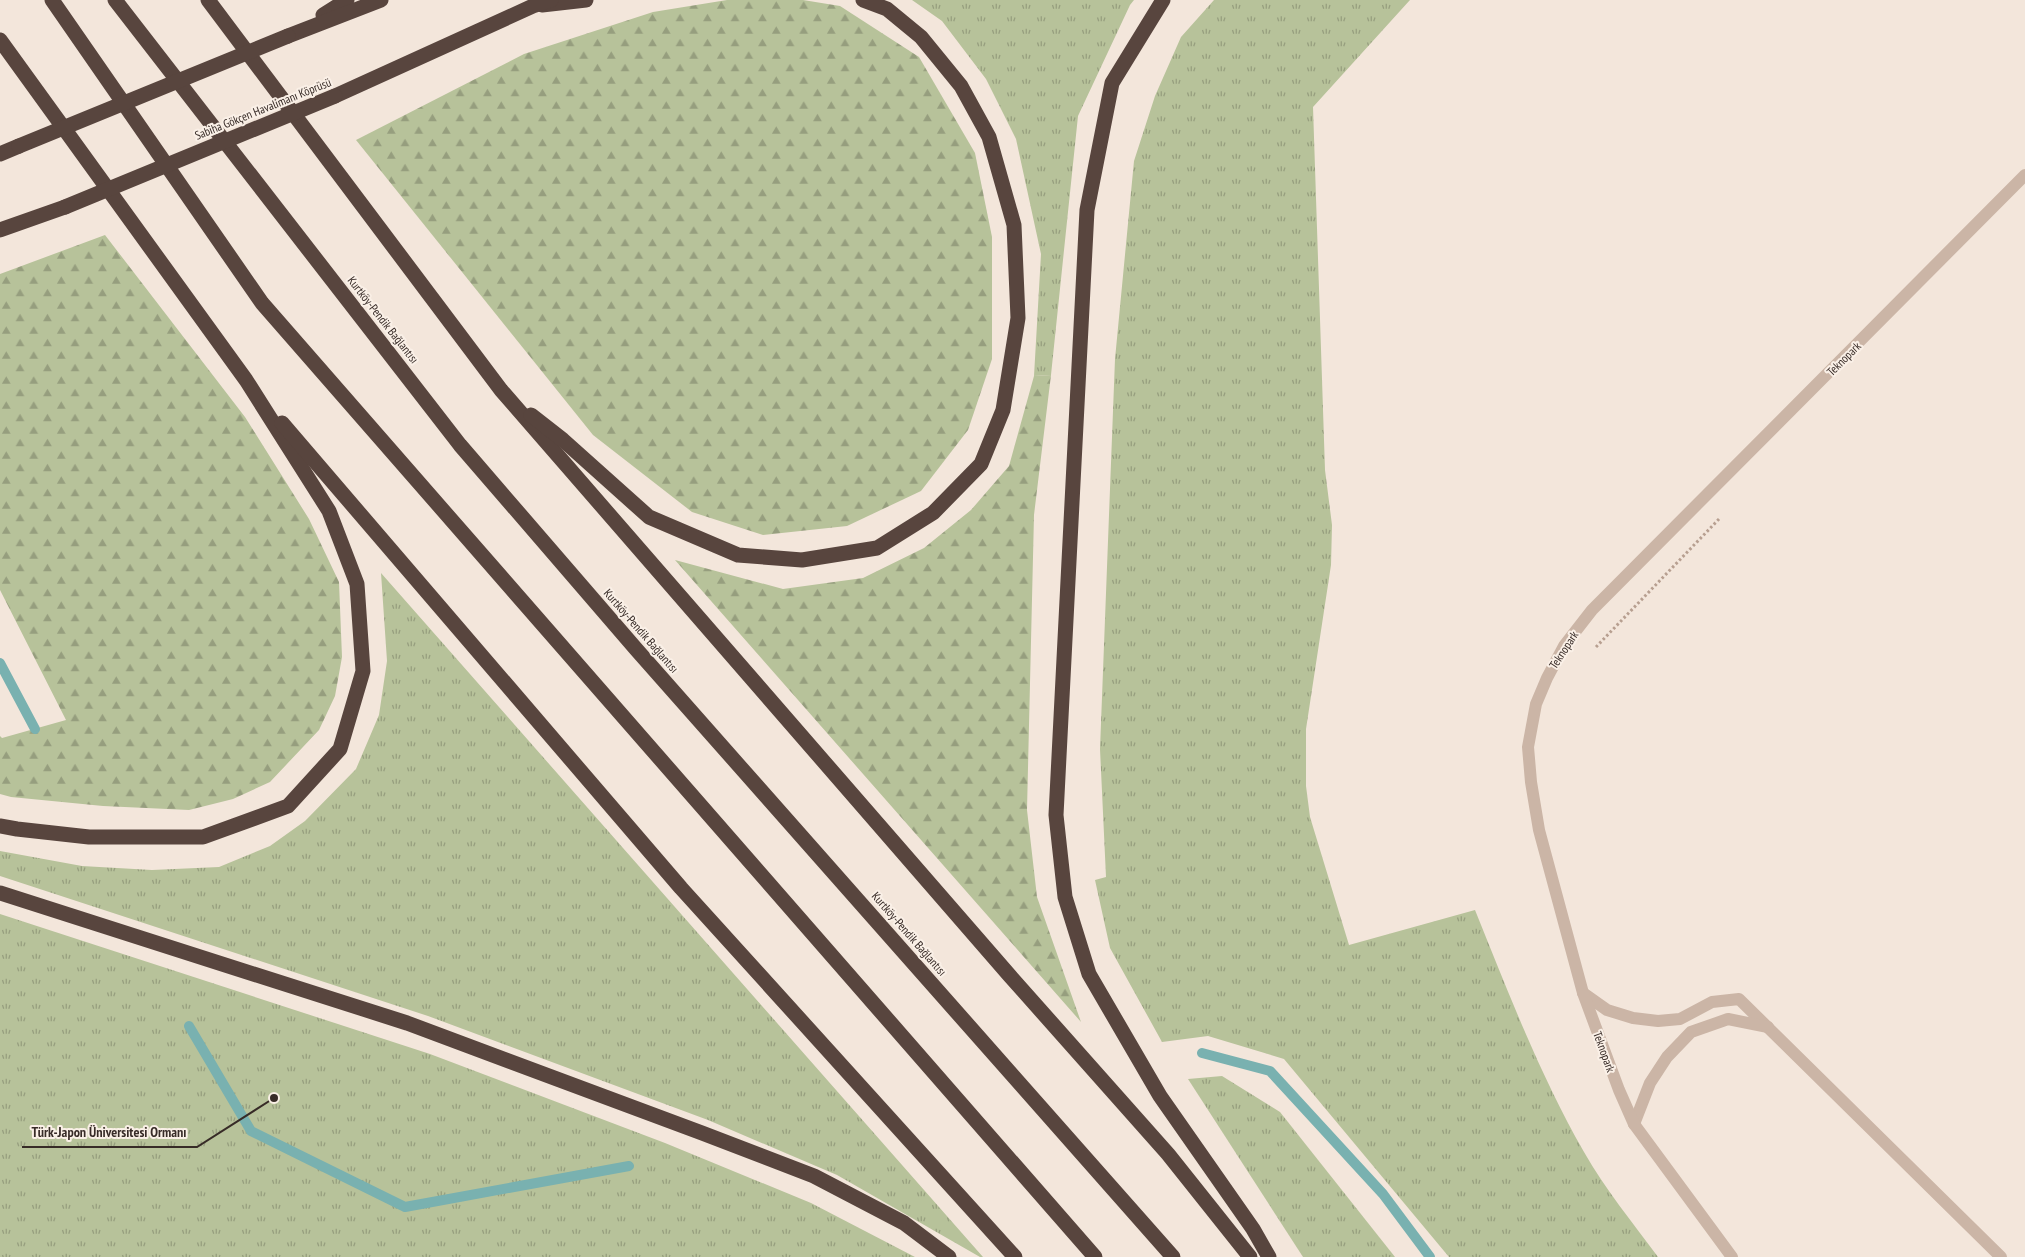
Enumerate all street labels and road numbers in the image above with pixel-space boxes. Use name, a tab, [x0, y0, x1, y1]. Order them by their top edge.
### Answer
street label: Sabiha Gökçen Havalimanı Köprüsü	[193, 74, 333, 143]
street label: Kurtköy-Pendik Bağlantısı	[345, 273, 422, 366]
street label: Teknopark	[1823, 338, 1864, 379]
street label: Kurtköy-Pendik Bağlantısı	[601, 586, 682, 676]
street label: Teknopark	[1546, 628, 1582, 671]
street label: Kurtköy-Pendik Bağlantısı	[869, 889, 950, 979]
street label: Teknopark	[1590, 1029, 1619, 1075]

